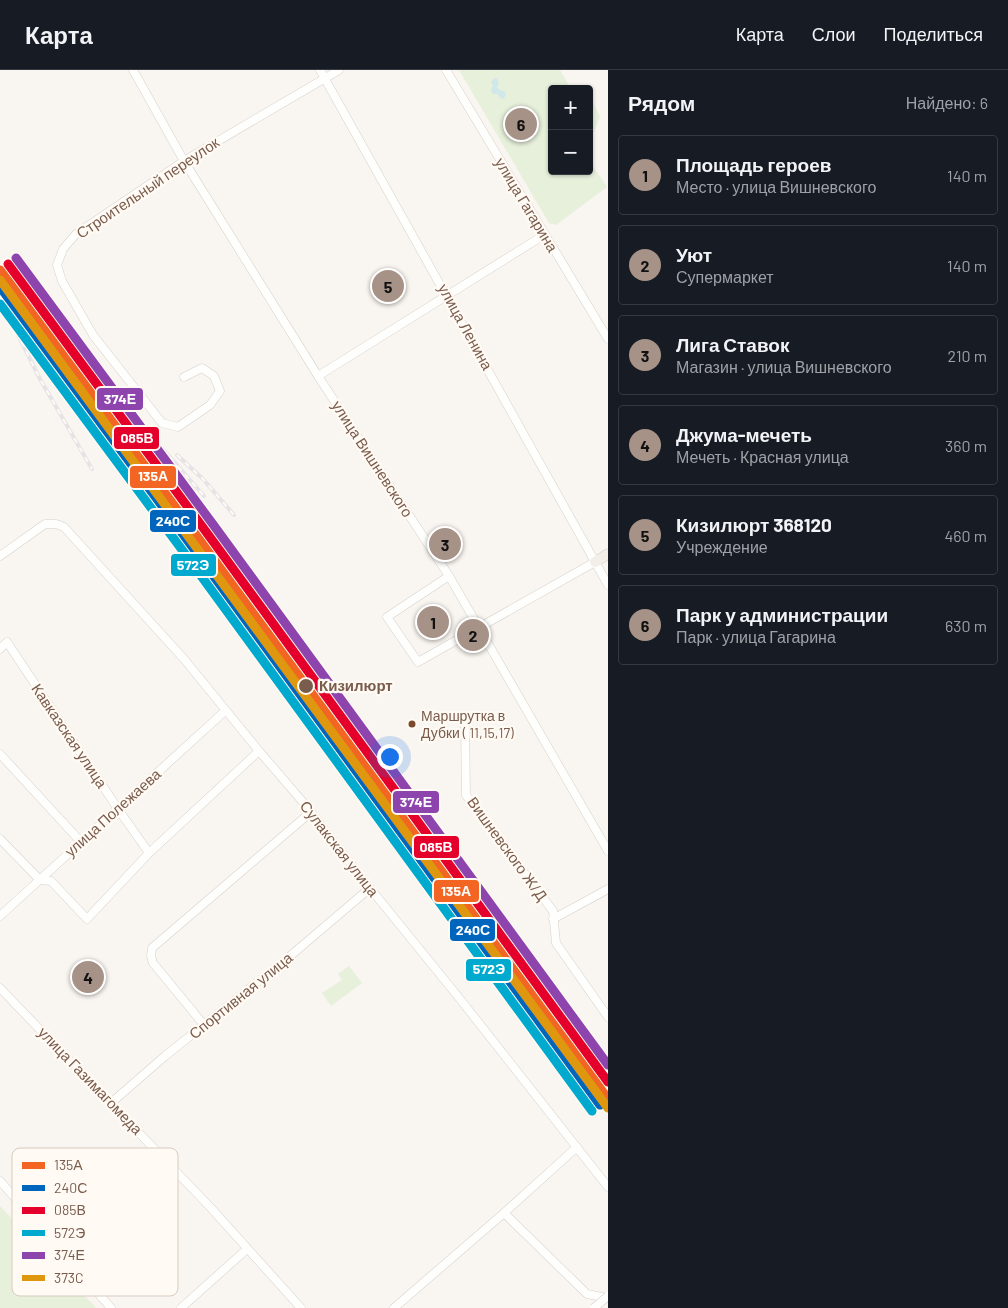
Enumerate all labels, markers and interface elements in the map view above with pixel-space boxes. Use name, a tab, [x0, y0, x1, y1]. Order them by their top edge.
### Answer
text: Карта	[25, 20, 93, 49]
text: Карта	[736, 23, 784, 45]
text: Слои	[812, 23, 856, 45]
text: Поделиться	[884, 23, 983, 45]
map controls	[548, 85, 593, 175]
button: +	[548, 85, 593, 130]
text: Рядом	[628, 90, 695, 115]
text: Найдено: 6	[906, 93, 988, 112]
pin: 6	[505, 105, 537, 143]
button: −	[548, 130, 593, 175]
street label: Строительный переулок	[73, 132, 223, 242]
text: Площадь героев	[676, 153, 831, 176]
street label: улица Гагарина	[492, 154, 562, 255]
text: 1	[642, 166, 648, 185]
text: 140 m	[947, 166, 987, 185]
text: Место · улица Вишневского	[676, 177, 876, 196]
text: Уют	[676, 243, 712, 266]
text: 2	[641, 256, 649, 275]
text: 140 m	[947, 256, 987, 275]
pin: 5	[372, 267, 404, 305]
text: Супермаркет	[676, 267, 774, 286]
street label: улица Ленина	[435, 280, 497, 373]
text: Лига Ставок	[676, 333, 789, 356]
text: 3	[641, 346, 649, 365]
text: 210 m	[948, 346, 987, 365]
text: Магазин · улица Вишневского	[676, 357, 892, 376]
line badge: 374Е	[96, 387, 144, 411]
text: 374Е	[104, 390, 136, 407]
street label: улица Вишневского	[328, 397, 417, 520]
text: Джума-мечеть	[676, 423, 812, 446]
line badge: 085В	[113, 426, 160, 450]
text: 085В	[120, 429, 154, 446]
text: 4	[640, 436, 650, 455]
text: 360 m	[945, 436, 987, 455]
text: Мечеть · Красная улица	[676, 447, 849, 466]
line badge: 135А	[129, 465, 177, 489]
text: 135А	[138, 467, 168, 484]
line badge: 240С	[149, 509, 197, 533]
text: 240С	[156, 512, 190, 529]
text: Кизилюрт 368120	[676, 513, 832, 536]
pin: 3	[429, 525, 461, 563]
text: 5	[641, 526, 649, 545]
text: 460 m	[944, 526, 987, 545]
text: Учреждение	[676, 537, 768, 556]
line badge: 572Э	[170, 553, 217, 577]
text: 572Э	[177, 556, 209, 573]
pin: 1	[417, 603, 449, 641]
text: Парк у администрации	[676, 603, 888, 626]
pin: 2	[457, 616, 489, 654]
text: 6	[641, 616, 649, 635]
text: 630 m	[945, 616, 987, 635]
text: Парк · улица Гагарина	[676, 627, 836, 646]
place label: Кизилюрт	[319, 676, 393, 694]
marker: Кизилюрт	[297, 677, 315, 695]
street label: Кавказская улица	[28, 680, 112, 792]
place label: Маршрутка в Дубки ( 11,15,17)	[421, 707, 514, 741]
marker: Маршрутка в Дубки ( 11,15,17)	[407, 719, 417, 729]
your location	[377, 744, 403, 770]
street label: улица Полежаева	[61, 764, 164, 860]
line badge: 374Е	[392, 790, 440, 814]
text: 374Е	[400, 793, 432, 810]
street label: Вишневского Ж/Д	[464, 793, 552, 904]
street label: Сулакская улица	[297, 797, 383, 901]
line badge: 085В	[413, 835, 460, 859]
text: 085В	[419, 838, 453, 855]
line badge: 135А	[433, 879, 480, 903]
text: 135А	[441, 882, 471, 899]
line badge: 240С	[449, 918, 496, 942]
text: 240С	[456, 921, 490, 938]
street label: Спортивная улица	[185, 948, 296, 1042]
pin: 4	[72, 958, 104, 996]
line badge: 572Э	[465, 958, 512, 982]
text: 572Э	[473, 960, 505, 977]
street label: улица Газимагомеда	[35, 1023, 147, 1138]
legend	[12, 1148, 178, 1296]
text: 135А	[54, 1156, 83, 1173]
text: 240С	[54, 1179, 87, 1196]
text: 085В	[54, 1201, 86, 1218]
text: 572Э	[54, 1224, 85, 1241]
text: 374Е	[54, 1246, 85, 1263]
text: 373C	[54, 1269, 84, 1286]

